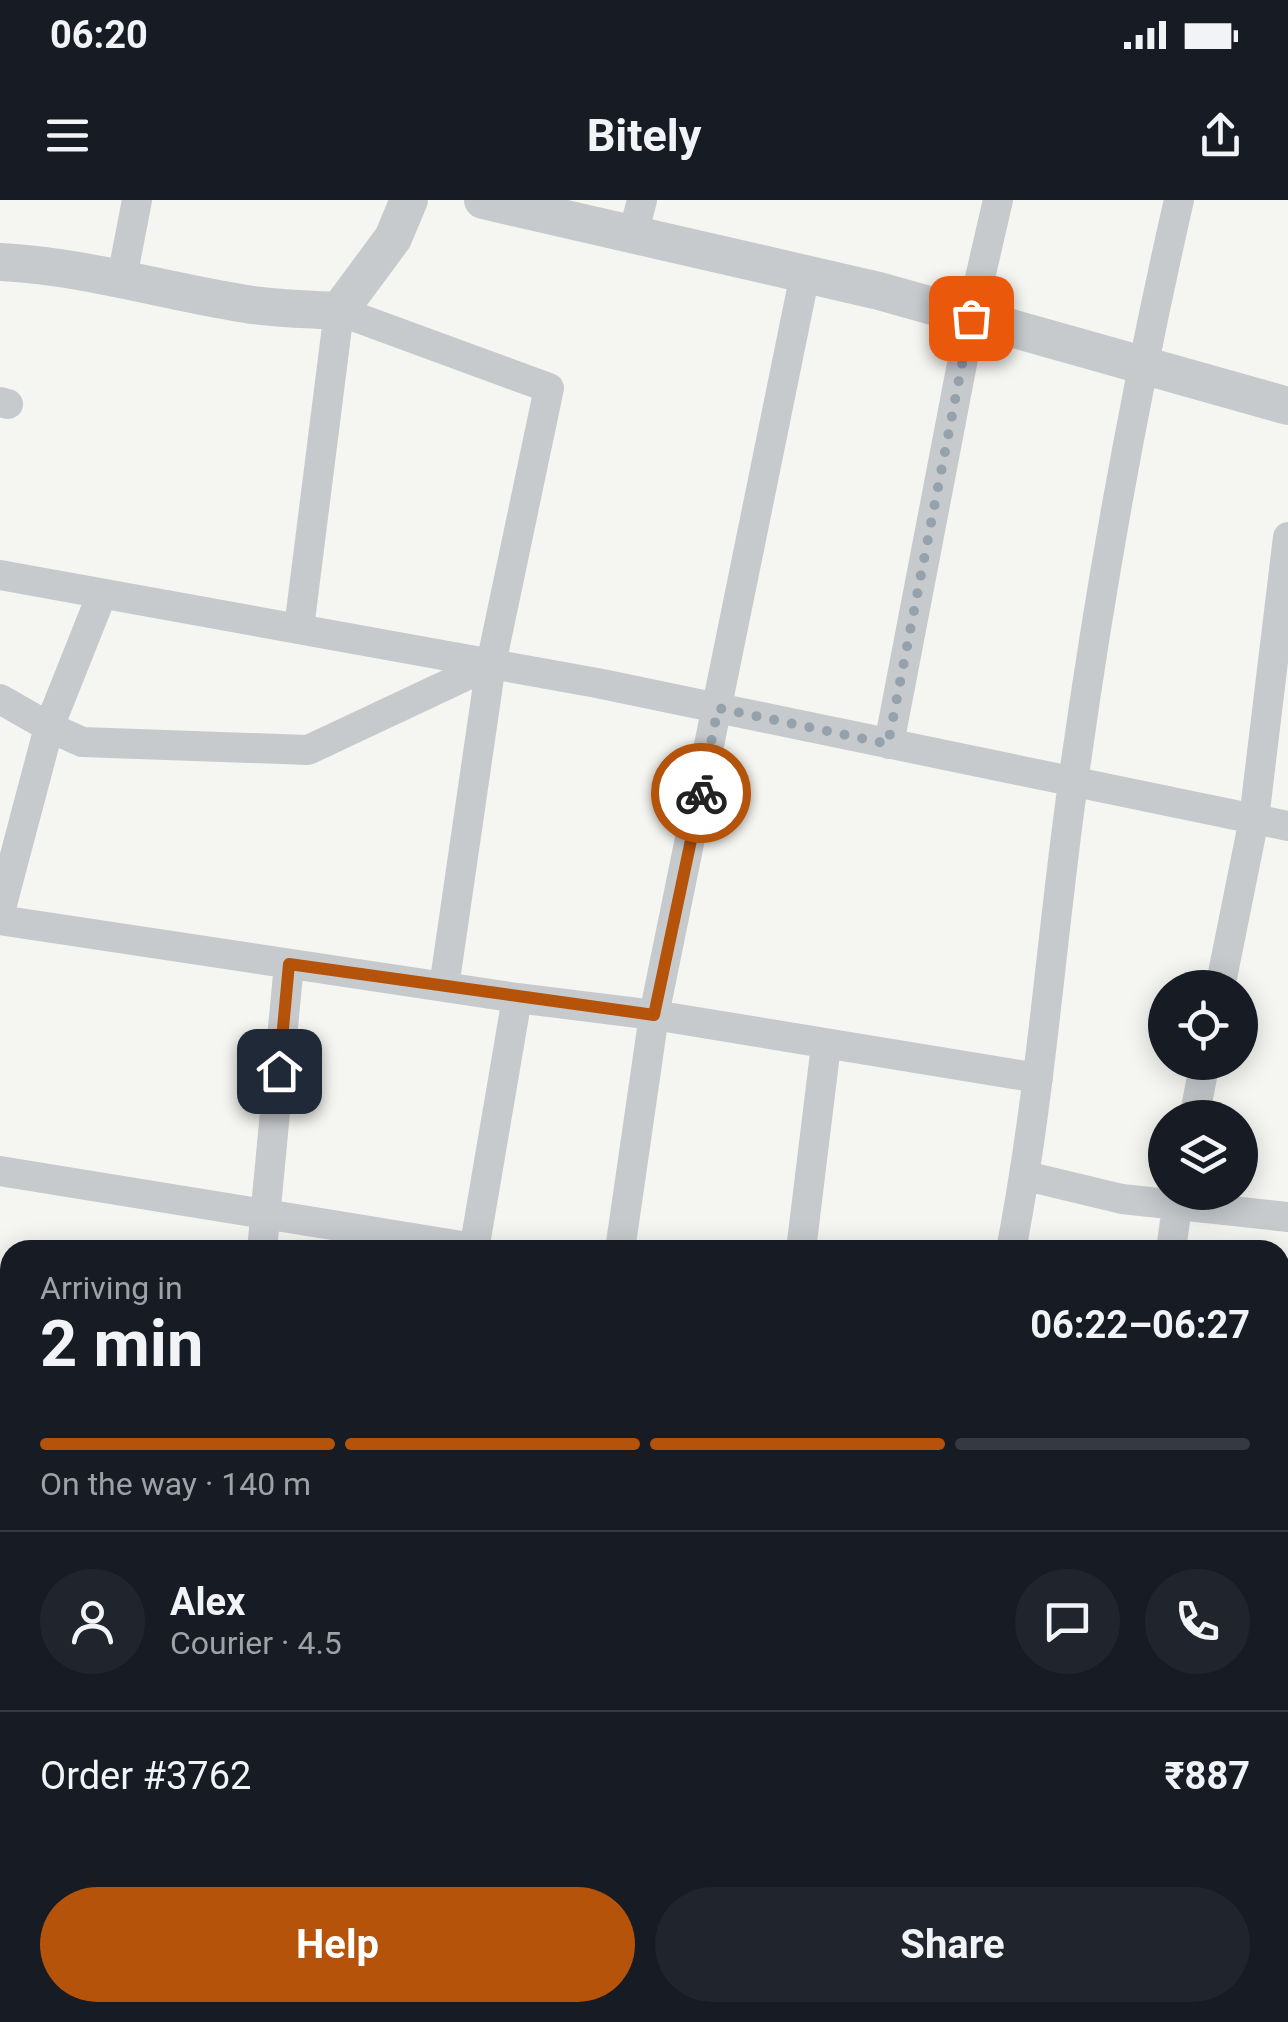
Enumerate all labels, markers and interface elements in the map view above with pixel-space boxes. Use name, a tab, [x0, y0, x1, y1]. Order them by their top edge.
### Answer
text: 06:20	[50, 13, 148, 57]
icon: menu	[40, 108, 95, 163]
icon: share	[1193, 108, 1248, 163]
text: Bitely	[587, 109, 701, 162]
pin	[929, 276, 1014, 361]
icon: bag	[944, 291, 999, 346]
courier	[651, 743, 751, 843]
icon: bike	[674, 766, 729, 821]
map controls	[1148, 970, 1258, 1210]
button: locate	[1148, 970, 1258, 1080]
pin	[237, 1029, 322, 1114]
icon: home	[252, 1044, 307, 1099]
button: layers	[1148, 1100, 1258, 1210]
text: Arriving in	[40, 1269, 183, 1307]
text: 06:22–06:27	[1030, 1303, 1250, 1347]
text: 2 min	[40, 1306, 203, 1382]
text: On the way · 140 m	[40, 1465, 311, 1503]
button: person	[40, 1569, 145, 1674]
button: chat	[1015, 1569, 1120, 1674]
button: phone	[1145, 1569, 1250, 1674]
text: Alex	[170, 1580, 245, 1624]
text: Courier · 4.5	[170, 1624, 342, 1662]
text: Order #3762	[40, 1754, 251, 1798]
text: ₹887	[1165, 1754, 1250, 1798]
button: Help	[40, 1887, 635, 2002]
button: Share	[655, 1887, 1250, 2002]

